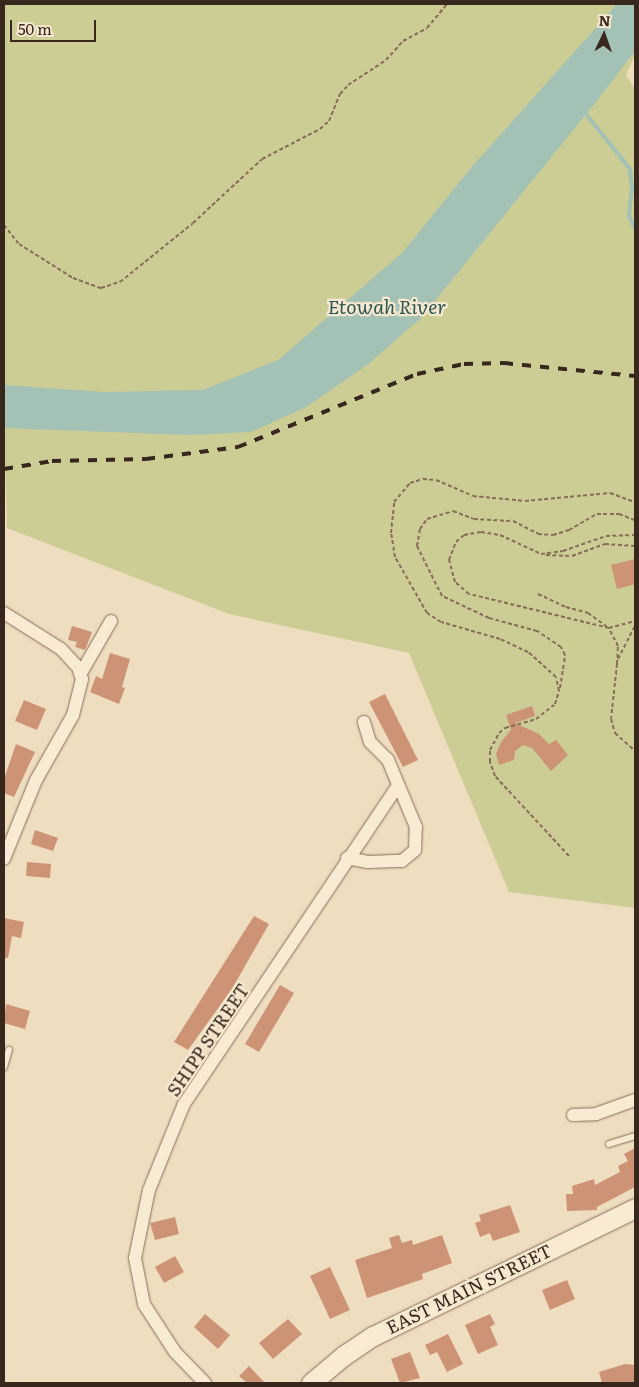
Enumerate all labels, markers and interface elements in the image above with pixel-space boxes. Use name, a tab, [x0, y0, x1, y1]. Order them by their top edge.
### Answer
scale bar	[12, 10, 99, 42]
north arrow	[579, 10, 629, 60]
text: N	[598, 10, 611, 30]
text: 50 m	[18, 17, 52, 40]
water label: Etowah River	[328, 296, 446, 318]
street label: SHIPP STREET	[162, 980, 254, 1100]
street label: EAST MAIN STREET	[383, 1239, 555, 1339]

